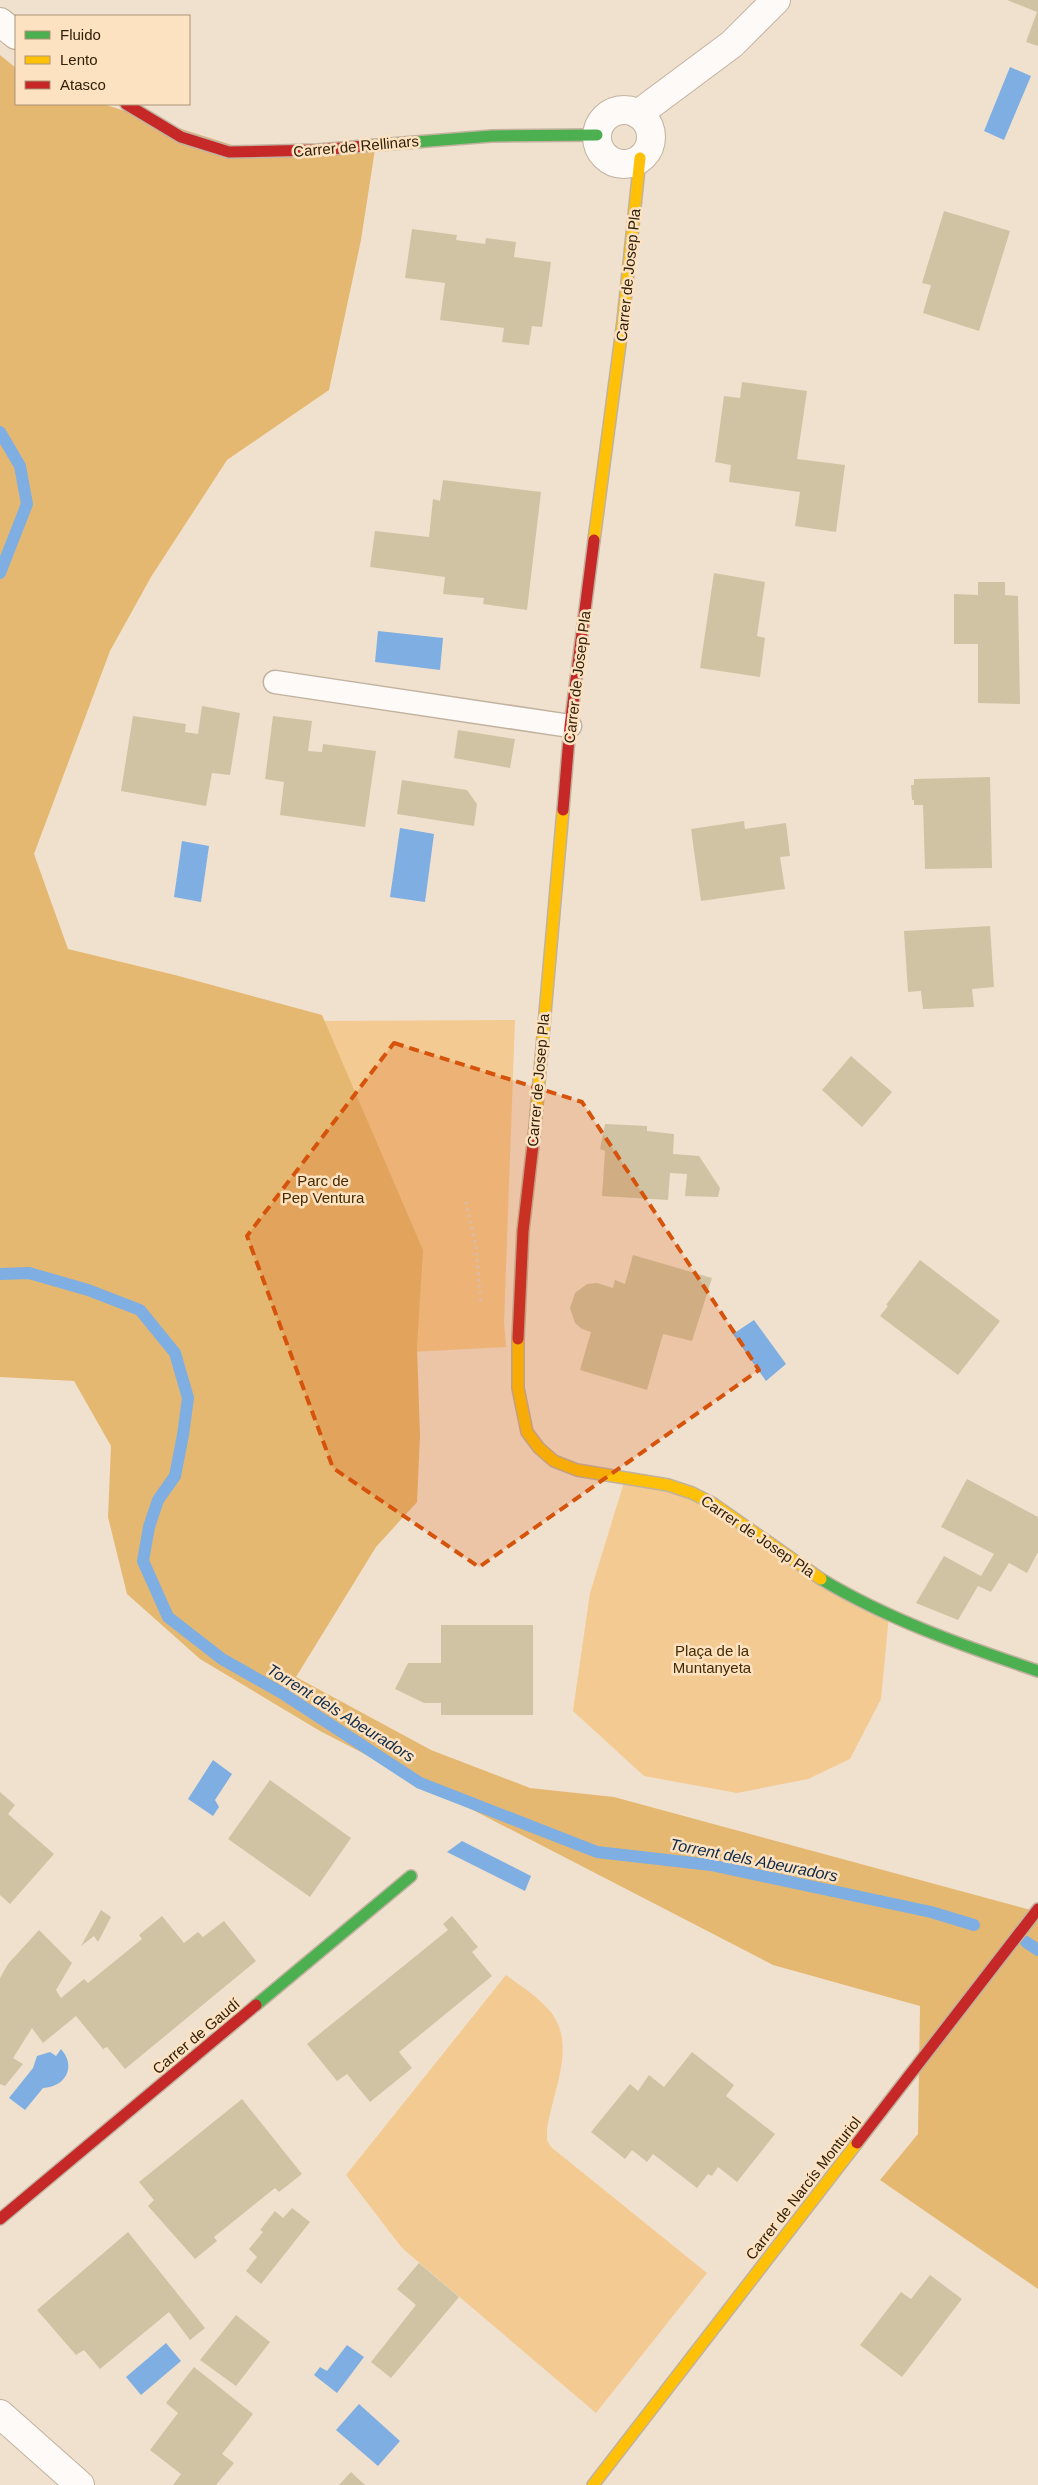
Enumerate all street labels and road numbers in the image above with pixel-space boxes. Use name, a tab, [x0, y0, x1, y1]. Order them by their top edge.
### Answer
street label: Carrer de Rellinars	[293, 132, 419, 160]
street label: Carrer de Josep Pla	[613, 207, 643, 342]
street label: Carrer de Josep Pla	[560, 609, 594, 744]
street label: Carrer de Josep Pla	[524, 1012, 552, 1147]
street label: Carrer de Josep Pla	[698, 1492, 819, 1581]
street label: Carrer de Gaudí	[149, 1994, 244, 2077]
street label: Carrer de Narcís Monturiol	[742, 2113, 864, 2263]

